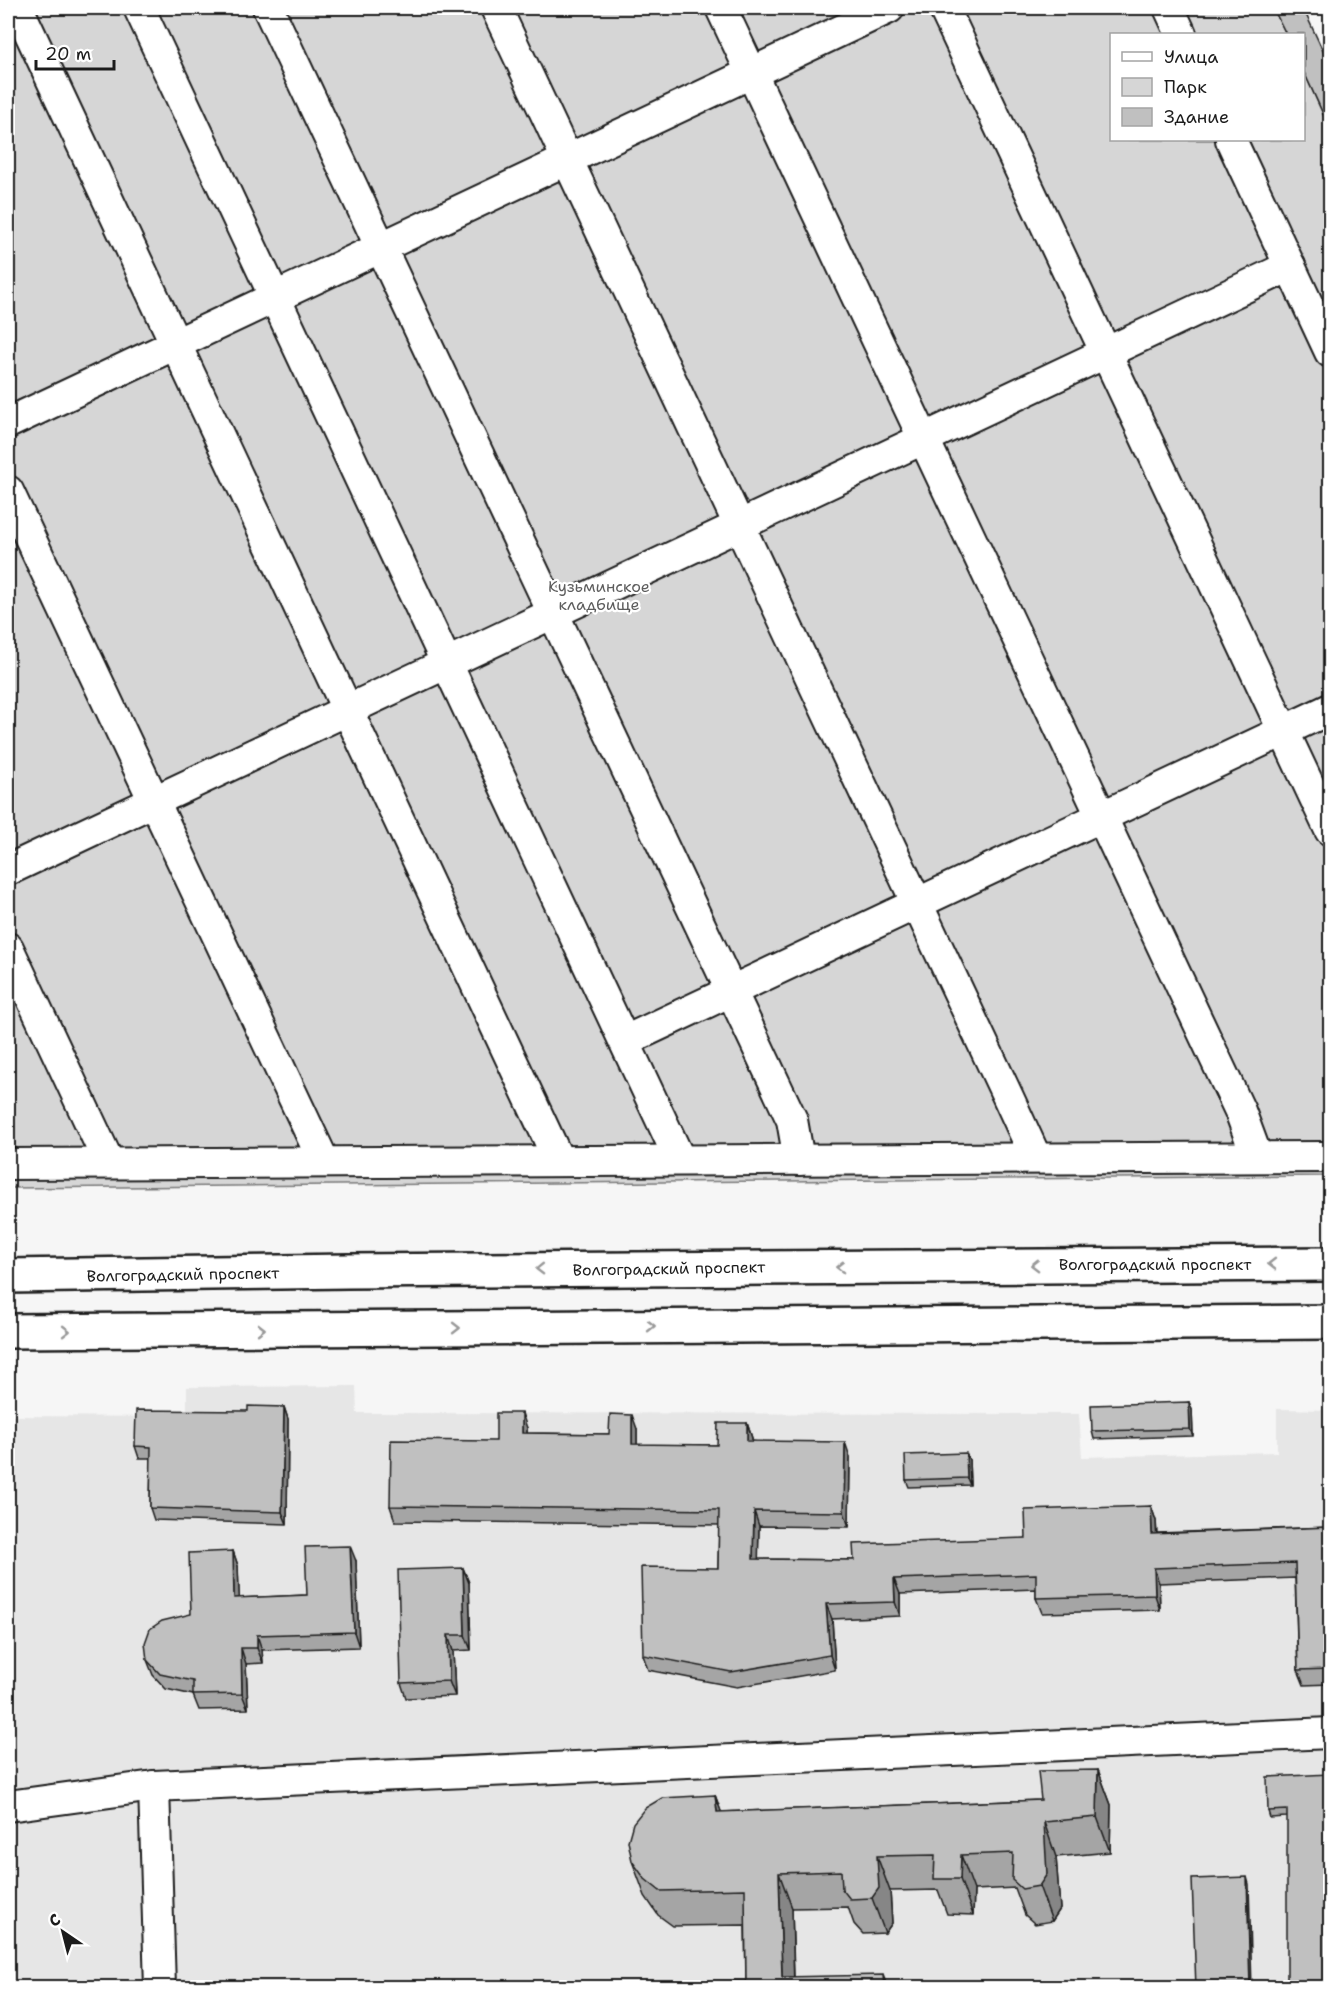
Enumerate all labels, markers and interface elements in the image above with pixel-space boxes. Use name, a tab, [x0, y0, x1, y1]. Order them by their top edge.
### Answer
scale bar	[36, 33, 114, 71]
legend	[1110, 33, 1305, 141]
text: 20 m	[45, 42, 91, 66]
text: Улица	[1164, 45, 1218, 69]
text: Парк	[1164, 75, 1207, 99]
text: Здание	[1164, 105, 1229, 129]
park label: Кузьминское кладбище	[548, 576, 650, 615]
street label: Волгоградский проспект	[1059, 1254, 1252, 1275]
street label: Волгоградский проспект	[572, 1256, 766, 1281]
one-way arrow	[1268, 1258, 1277, 1270]
one-way arrow	[1031, 1259, 1040, 1271]
one-way arrow	[836, 1261, 845, 1273]
street label: Волгоградский проспект	[86, 1262, 280, 1287]
one-way arrow	[536, 1263, 545, 1275]
one-way arrow	[646, 1320, 655, 1332]
one-way arrow	[451, 1322, 460, 1334]
one-way arrow	[256, 1323, 265, 1335]
one-way arrow	[61, 1325, 70, 1337]
north arrow	[33, 1902, 93, 1962]
text: С	[45, 1909, 65, 1932]

